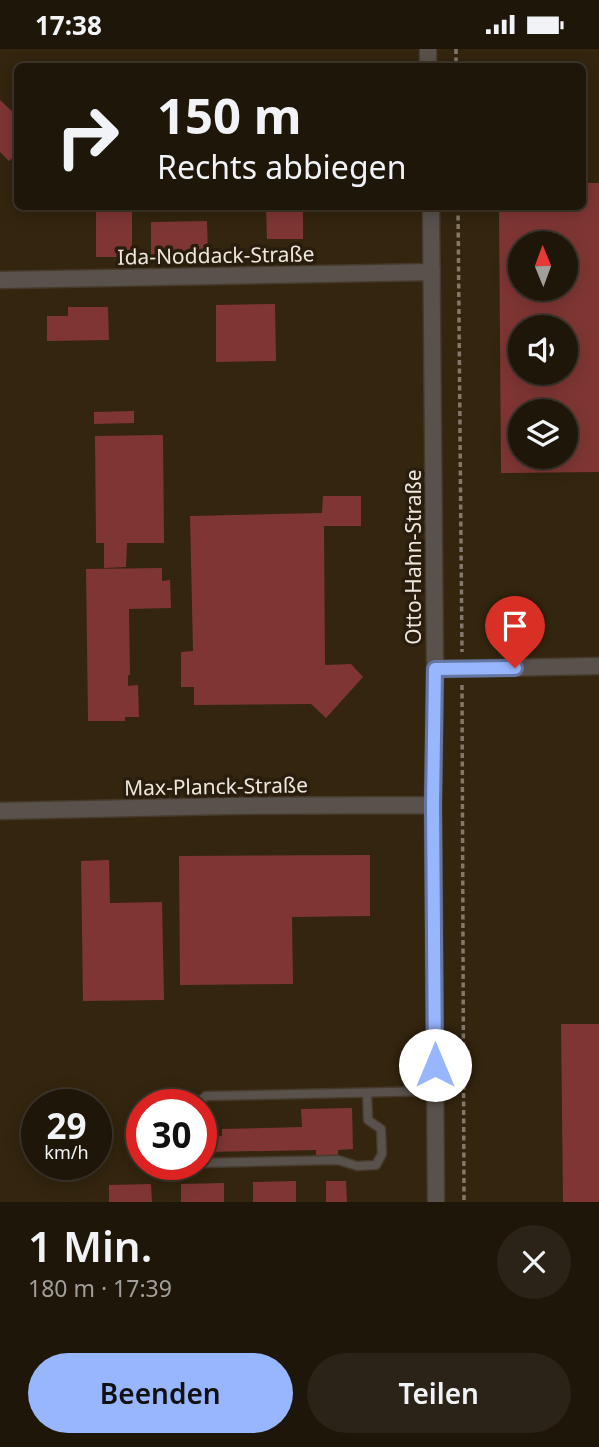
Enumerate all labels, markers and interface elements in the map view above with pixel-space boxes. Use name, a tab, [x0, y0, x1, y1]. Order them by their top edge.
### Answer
text: 17:38	[35, 7, 102, 43]
text: 150 m	[157, 82, 302, 148]
icon: right	[42, 91, 133, 182]
text: Rechts abbiegen	[157, 145, 406, 188]
north arrow	[508, 231, 578, 301]
map controls	[508, 231, 578, 469]
street label: Ida-Noddack-Straße	[117, 239, 315, 271]
button: sound	[508, 315, 578, 385]
button: layers	[508, 399, 578, 469]
street label: Otto-Hahn-Straße	[399, 469, 427, 645]
pin	[485, 596, 545, 668]
icon: arrive	[496, 607, 534, 645]
street label: Max-Planck-Straße	[124, 770, 308, 802]
position arrow	[398, 1028, 472, 1102]
speed limit sign: 30	[126, 1089, 217, 1180]
text: 29	[46, 1102, 87, 1149]
text: km/h	[44, 1140, 89, 1164]
text: 1 Min.	[28, 1217, 152, 1274]
button: close	[497, 1225, 571, 1299]
text: 180 m · 17:39	[28, 1272, 172, 1304]
button: Beenden	[28, 1353, 293, 1433]
button: Teilen	[307, 1353, 571, 1433]

